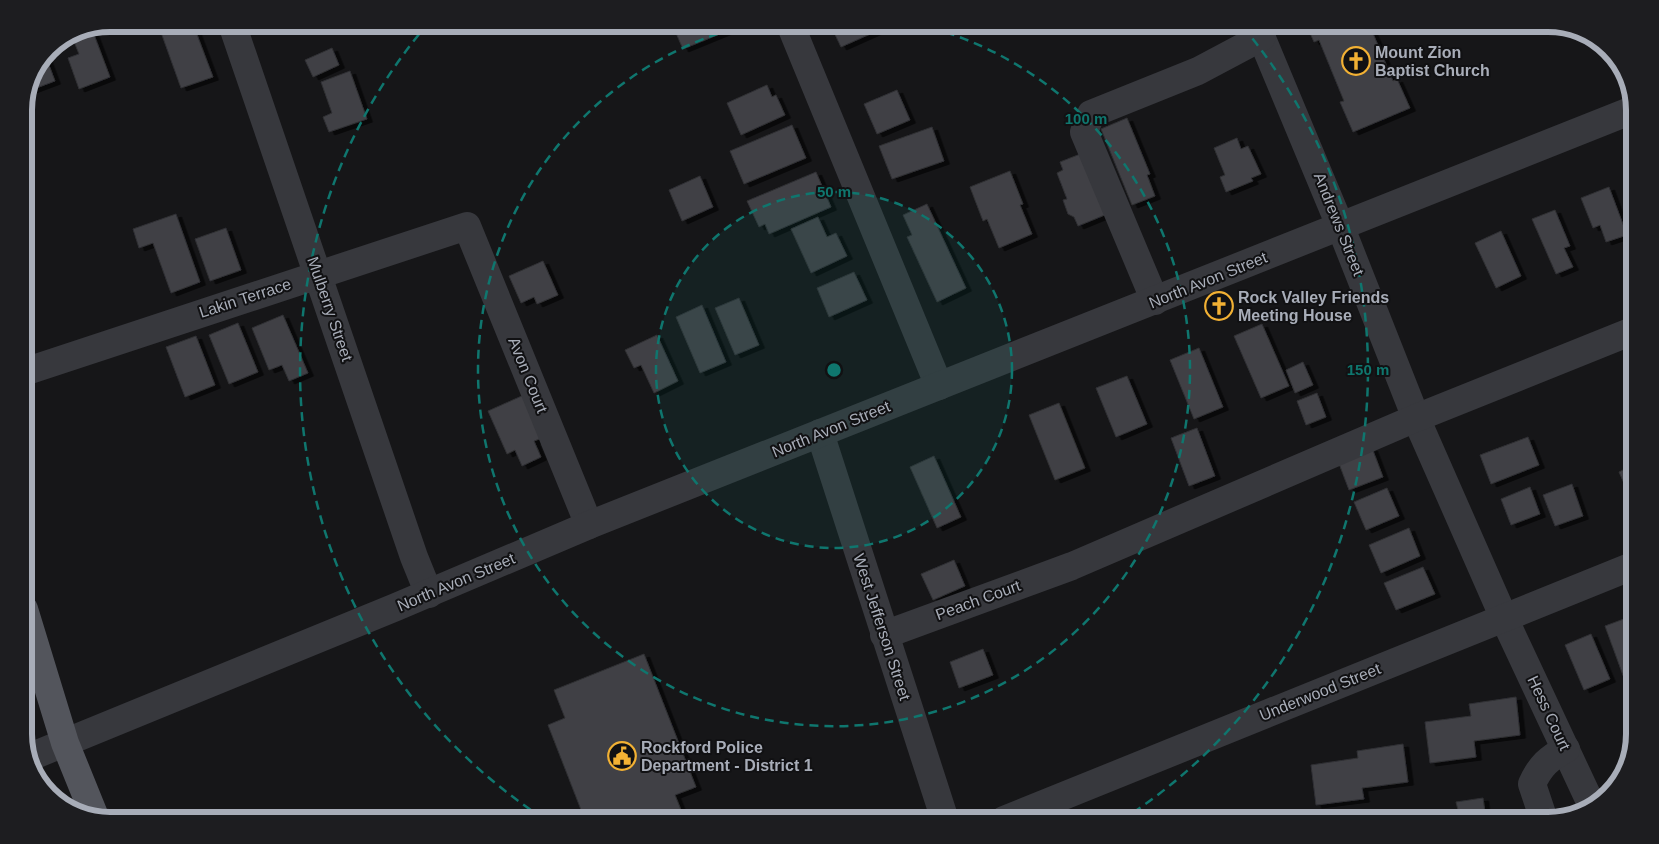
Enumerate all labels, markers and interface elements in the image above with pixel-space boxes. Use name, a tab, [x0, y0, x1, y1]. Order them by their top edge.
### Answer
place label: Mount Zion Baptist Church	[1375, 44, 1490, 79]
church icon: Mount Zion Baptist Church	[1341, 46, 1371, 76]
text: 100 m	[1065, 110, 1107, 127]
street label: Andrews Street	[1311, 170, 1368, 278]
text: 50 m	[817, 183, 851, 200]
street label: North Avon Street	[1146, 248, 1270, 311]
street label: Mulberry Street	[304, 255, 356, 364]
street label: Lakin Terrace	[197, 275, 293, 321]
place label: Rock Valley Friends Meeting House	[1238, 289, 1389, 324]
church icon: Rock Valley Friends Meeting House	[1204, 291, 1234, 321]
street label: Avon Court	[505, 335, 551, 416]
centre of rings	[825, 361, 843, 379]
text: 150 m	[1347, 361, 1389, 378]
street label: North Avon Street	[769, 397, 893, 460]
street label: North Avon Street	[395, 549, 518, 614]
street label: West Jefferson Street	[850, 551, 914, 703]
street label: Peach Court	[933, 577, 1023, 623]
street label: Underwood Street	[1257, 660, 1383, 724]
street label: Hess Court	[1524, 673, 1574, 753]
place label: Rockford Police Department - District 1	[641, 739, 813, 774]
public building icon: Rockford Police Department - District 1	[607, 741, 637, 771]

